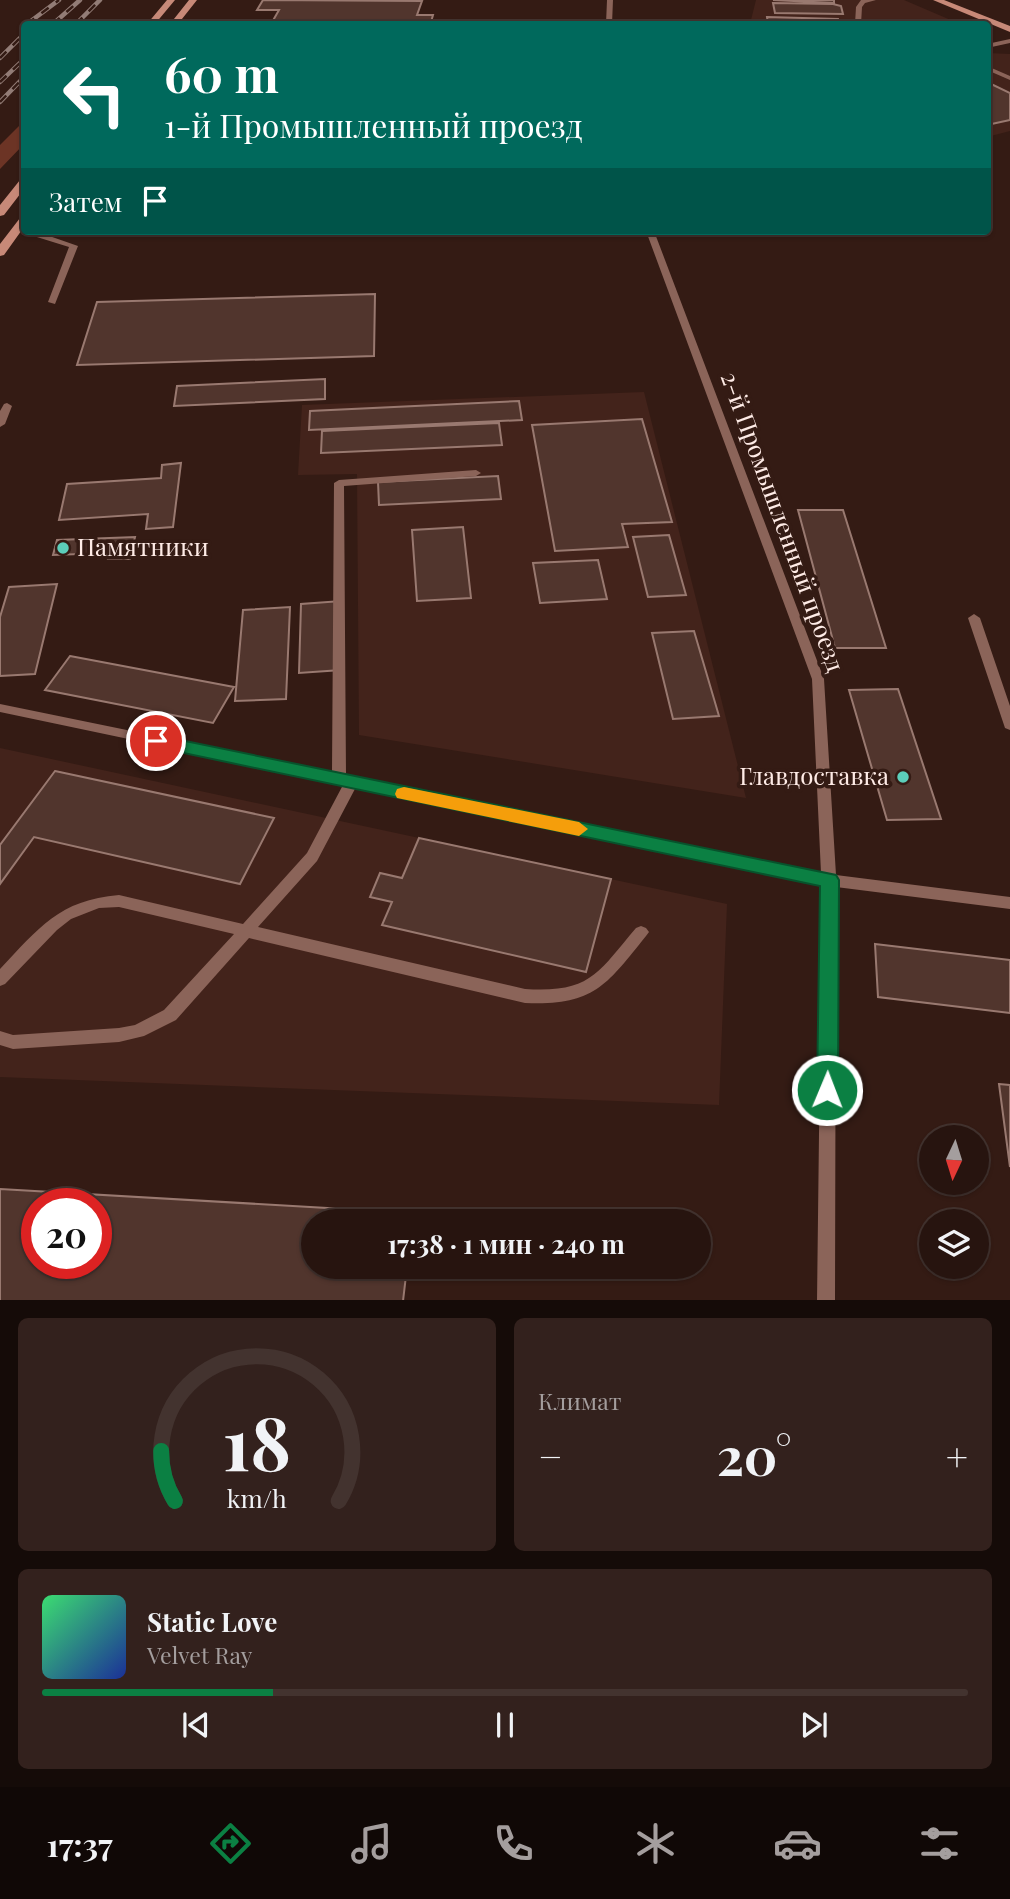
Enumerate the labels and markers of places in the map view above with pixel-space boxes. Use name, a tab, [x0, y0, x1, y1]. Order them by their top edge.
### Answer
place label: Памятники	[77, 530, 209, 562]
marker: Памятники	[55, 540, 71, 556]
pin	[126, 711, 186, 771]
place label: Главдоставка	[739, 759, 889, 791]
marker: Главдоставка	[895, 769, 911, 785]

